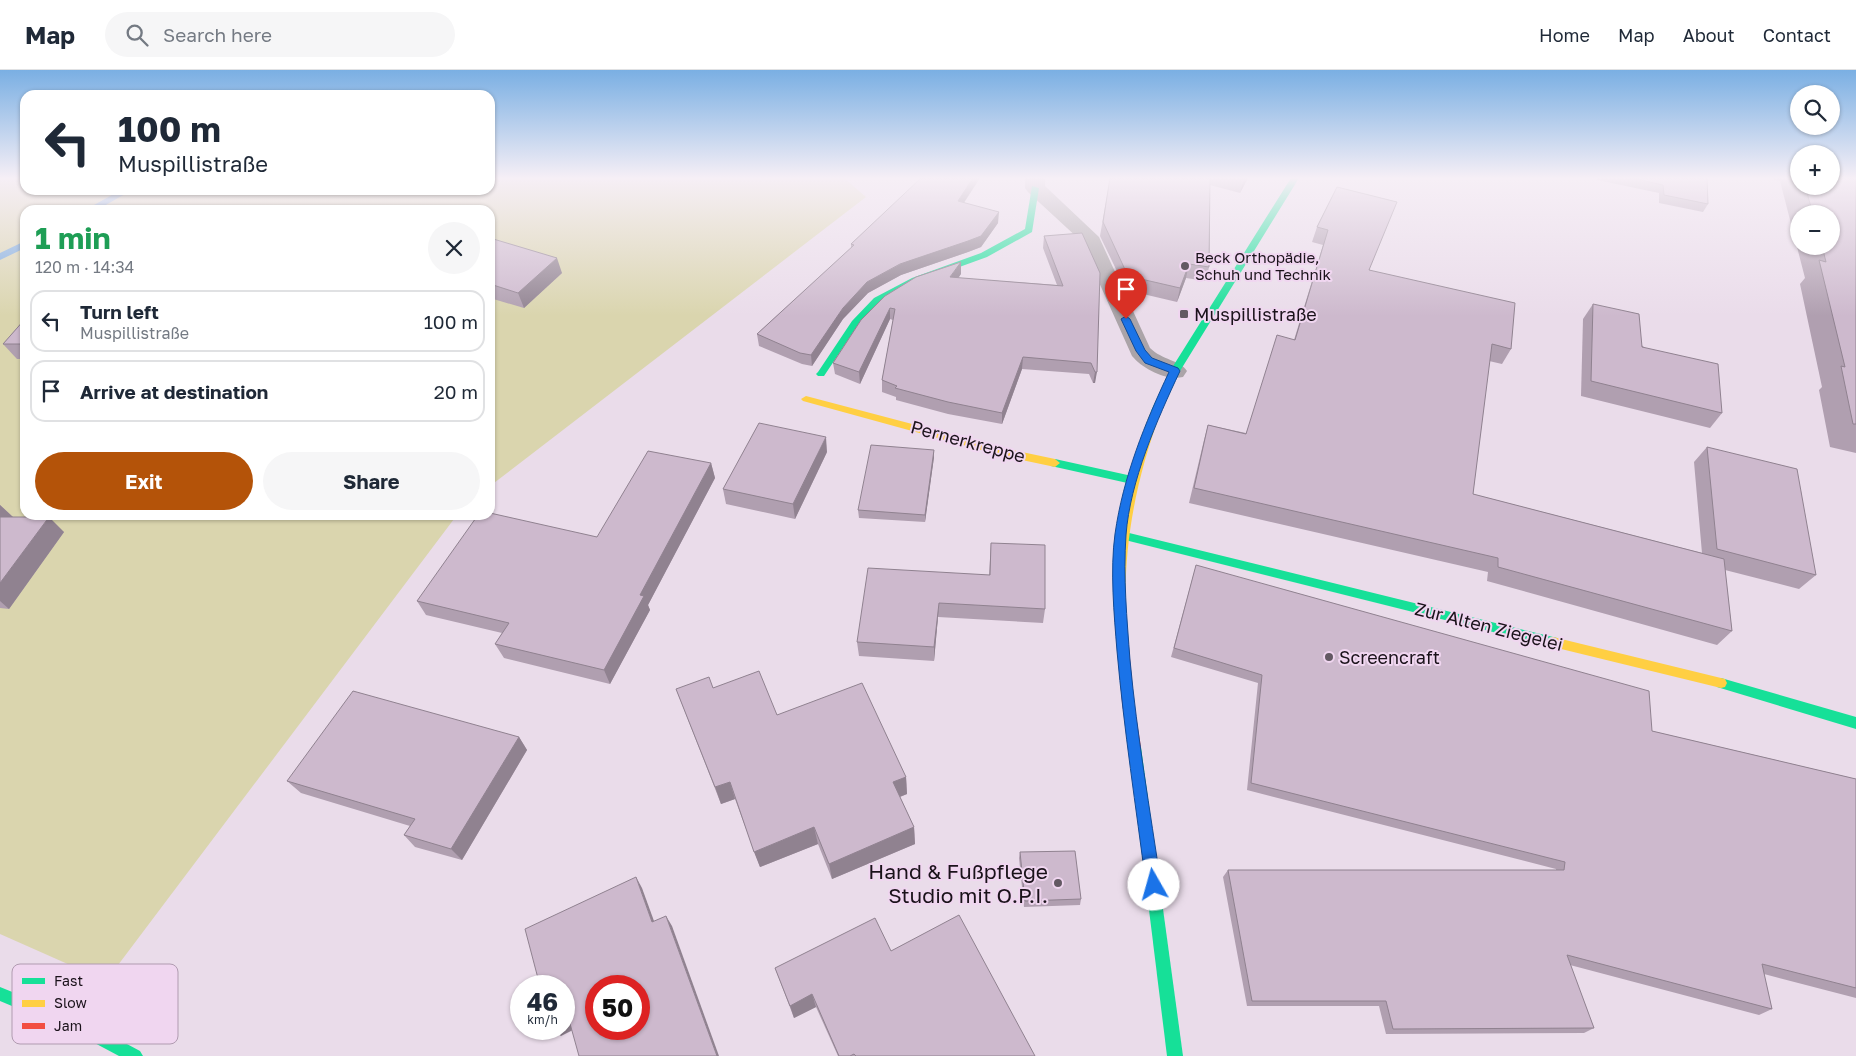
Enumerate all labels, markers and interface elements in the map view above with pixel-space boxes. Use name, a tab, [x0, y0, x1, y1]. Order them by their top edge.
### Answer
search box	[105, 12, 455, 57]
text: Map	[25, 20, 75, 49]
icon: search	[123, 21, 151, 49]
text: Search here	[163, 23, 272, 46]
text: Home	[1539, 24, 1590, 46]
text: Map	[1618, 24, 1655, 46]
text: About	[1683, 24, 1735, 46]
text: Contact	[1763, 24, 1831, 46]
map controls	[1790, 85, 1840, 255]
button: search	[1790, 85, 1840, 135]
text: 100 m	[118, 108, 221, 150]
icon: left	[35, 110, 100, 175]
button: +	[1790, 145, 1840, 195]
text: Muspillistraße	[118, 150, 268, 177]
button: −	[1790, 205, 1840, 255]
text: 1 min	[35, 220, 111, 256]
button: close	[428, 222, 480, 274]
place label: Beck Orthopädie, Schuh und Technik	[1195, 248, 1332, 283]
text: 120 m · 14:34	[35, 257, 134, 277]
marker: Beck Orthopädie, Schuh und Technik	[1179, 260, 1191, 272]
pin	[1105, 268, 1147, 319]
icon: arrive	[1112, 275, 1140, 303]
text: Turn left	[80, 300, 159, 323]
place label: Muspillistraße	[1194, 303, 1317, 325]
icon: left	[37, 307, 65, 335]
marker: Muspillistraße	[1178, 308, 1190, 320]
text: 100 m	[424, 310, 478, 333]
text: Muspillistraße	[80, 323, 189, 343]
icon: arrive	[37, 377, 65, 405]
text: Arrive at destination	[80, 380, 268, 403]
text: 20 m	[434, 380, 478, 403]
street label: Pernerkreppe	[908, 415, 1028, 467]
button: Exit	[35, 452, 253, 510]
button: Share	[263, 452, 480, 510]
street label: Zur Alten Ziegelei	[1413, 597, 1565, 655]
place label: Screencraft	[1339, 646, 1440, 668]
marker: Screencraft	[1323, 651, 1335, 663]
place label: Hand & Fußpflege Studio mit O.P.I.	[868, 858, 1048, 908]
position arrow	[1127, 858, 1179, 910]
marker: Hand & Fußpflege Studio mit O.P.I.	[1052, 877, 1064, 889]
legend	[12, 964, 178, 1044]
text: Fast	[54, 972, 83, 989]
speed limit sign: 50	[585, 975, 650, 1040]
text: 46	[527, 986, 558, 1017]
text: Slow	[54, 994, 87, 1011]
text: km/h	[527, 1012, 558, 1027]
text: Jam	[54, 1017, 82, 1034]

